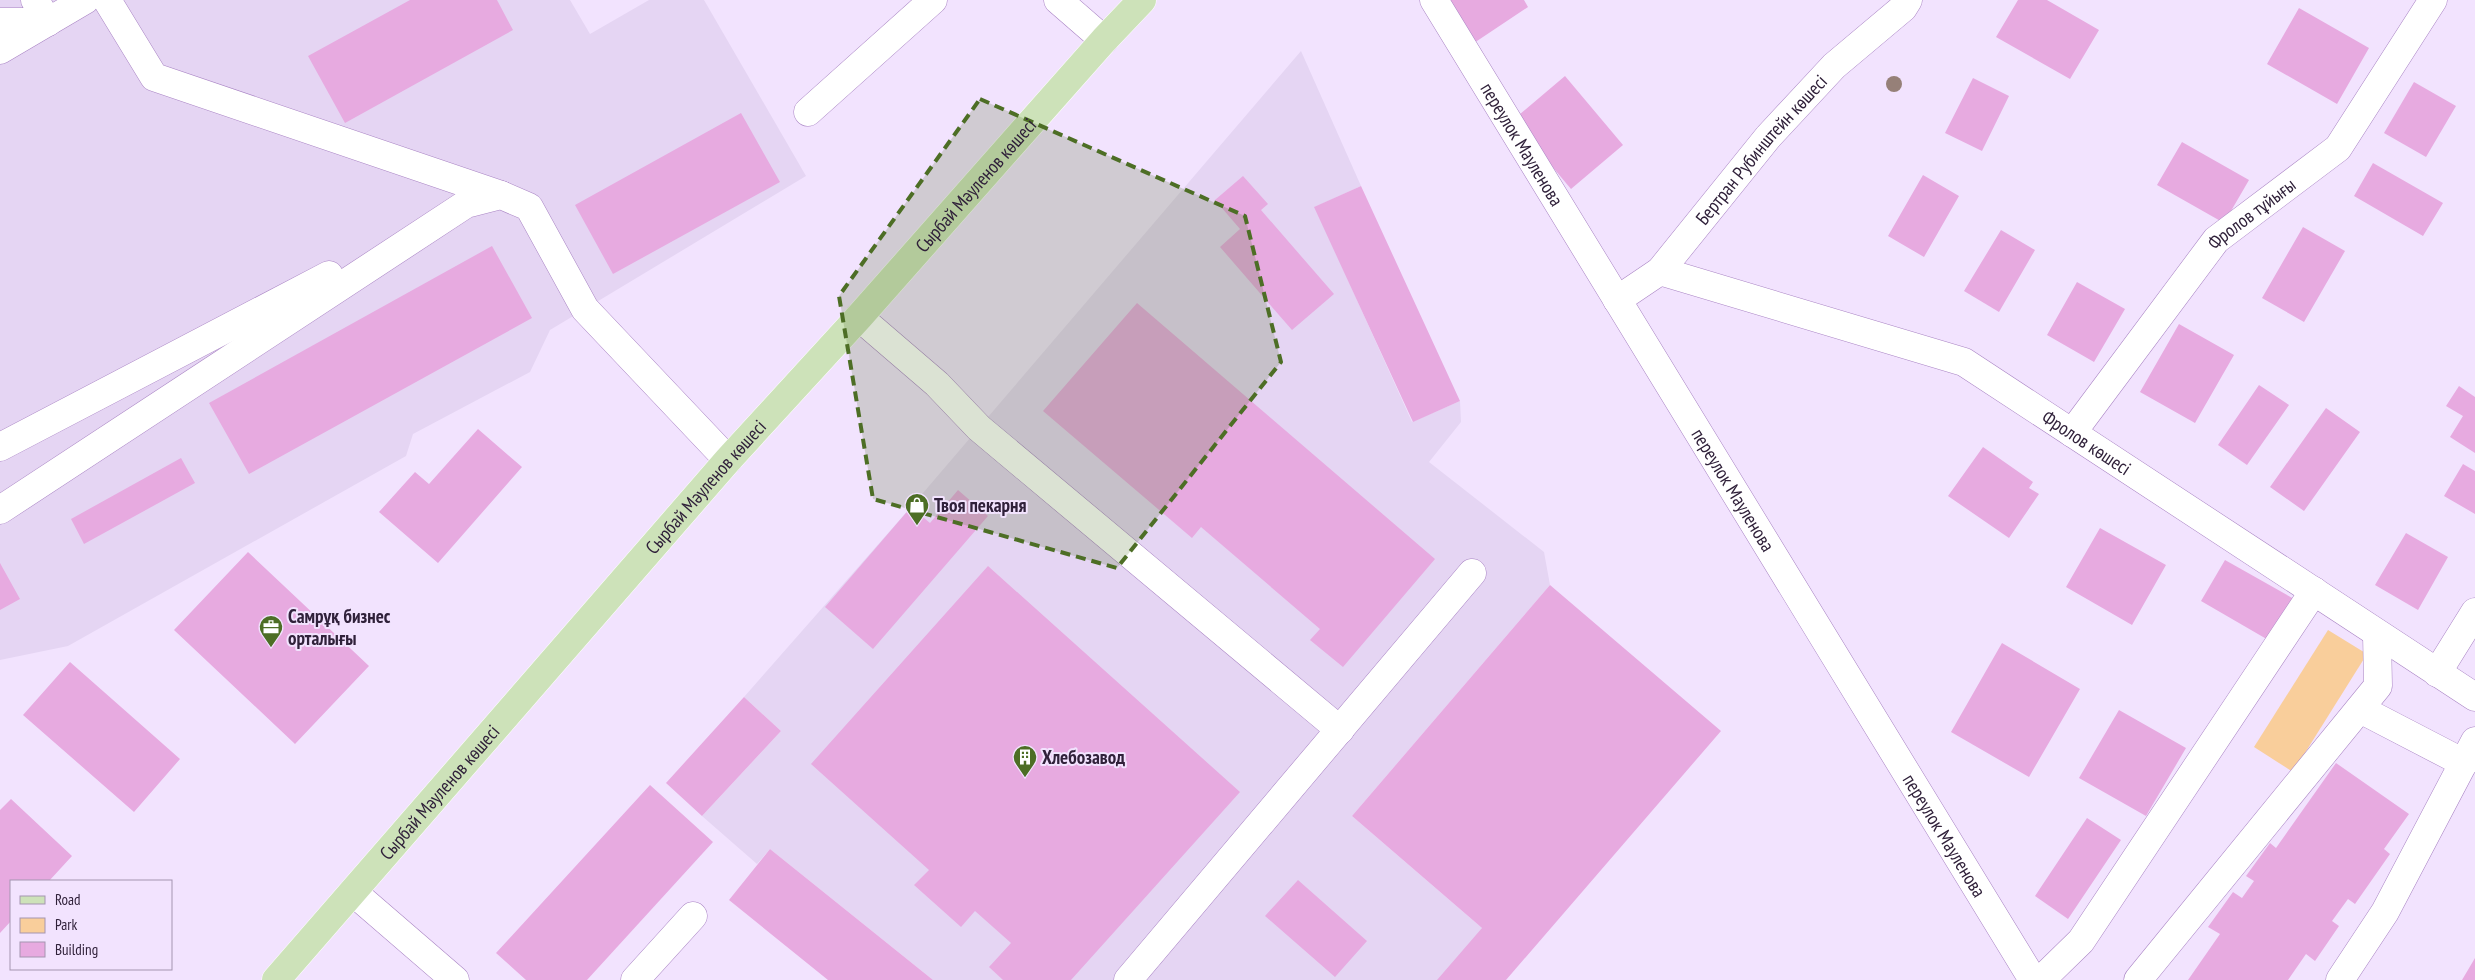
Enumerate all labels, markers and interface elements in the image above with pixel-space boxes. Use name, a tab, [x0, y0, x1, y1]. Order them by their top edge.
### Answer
street label: Бертран Рубинштейн көшесі	[1690, 69, 1832, 229]
street label: переулок Мауленова	[1475, 78, 1569, 210]
street label: Сырбай Мәуленов көшесі	[910, 113, 1041, 257]
street label: Фролов тұйығы	[2202, 172, 2300, 254]
street label: Фролов көшесі	[2038, 405, 2136, 480]
street label: Сырбай Мәуленов көшесі	[640, 415, 771, 559]
street label: переулок Мауленова	[1687, 424, 1780, 556]
shop icon: Твоя пекарня	[904, 492, 930, 526]
place label: Твоя пекарня	[934, 493, 1026, 517]
place label: Самрұқ бизнес орталығы	[288, 604, 391, 650]
office icon: Самрұқ бизнес орталығы	[258, 614, 284, 648]
street label: Сырбай Мәуленов көшесі	[374, 720, 505, 864]
building icon: Хлебозавод	[1012, 744, 1038, 778]
place label: Хлебозавод	[1042, 745, 1125, 769]
street label: переулок Мауленова	[1898, 769, 1991, 901]
legend	[10, 880, 172, 970]
text: Road	[55, 890, 81, 909]
text: Park	[55, 915, 77, 934]
text: Building	[55, 940, 98, 959]

